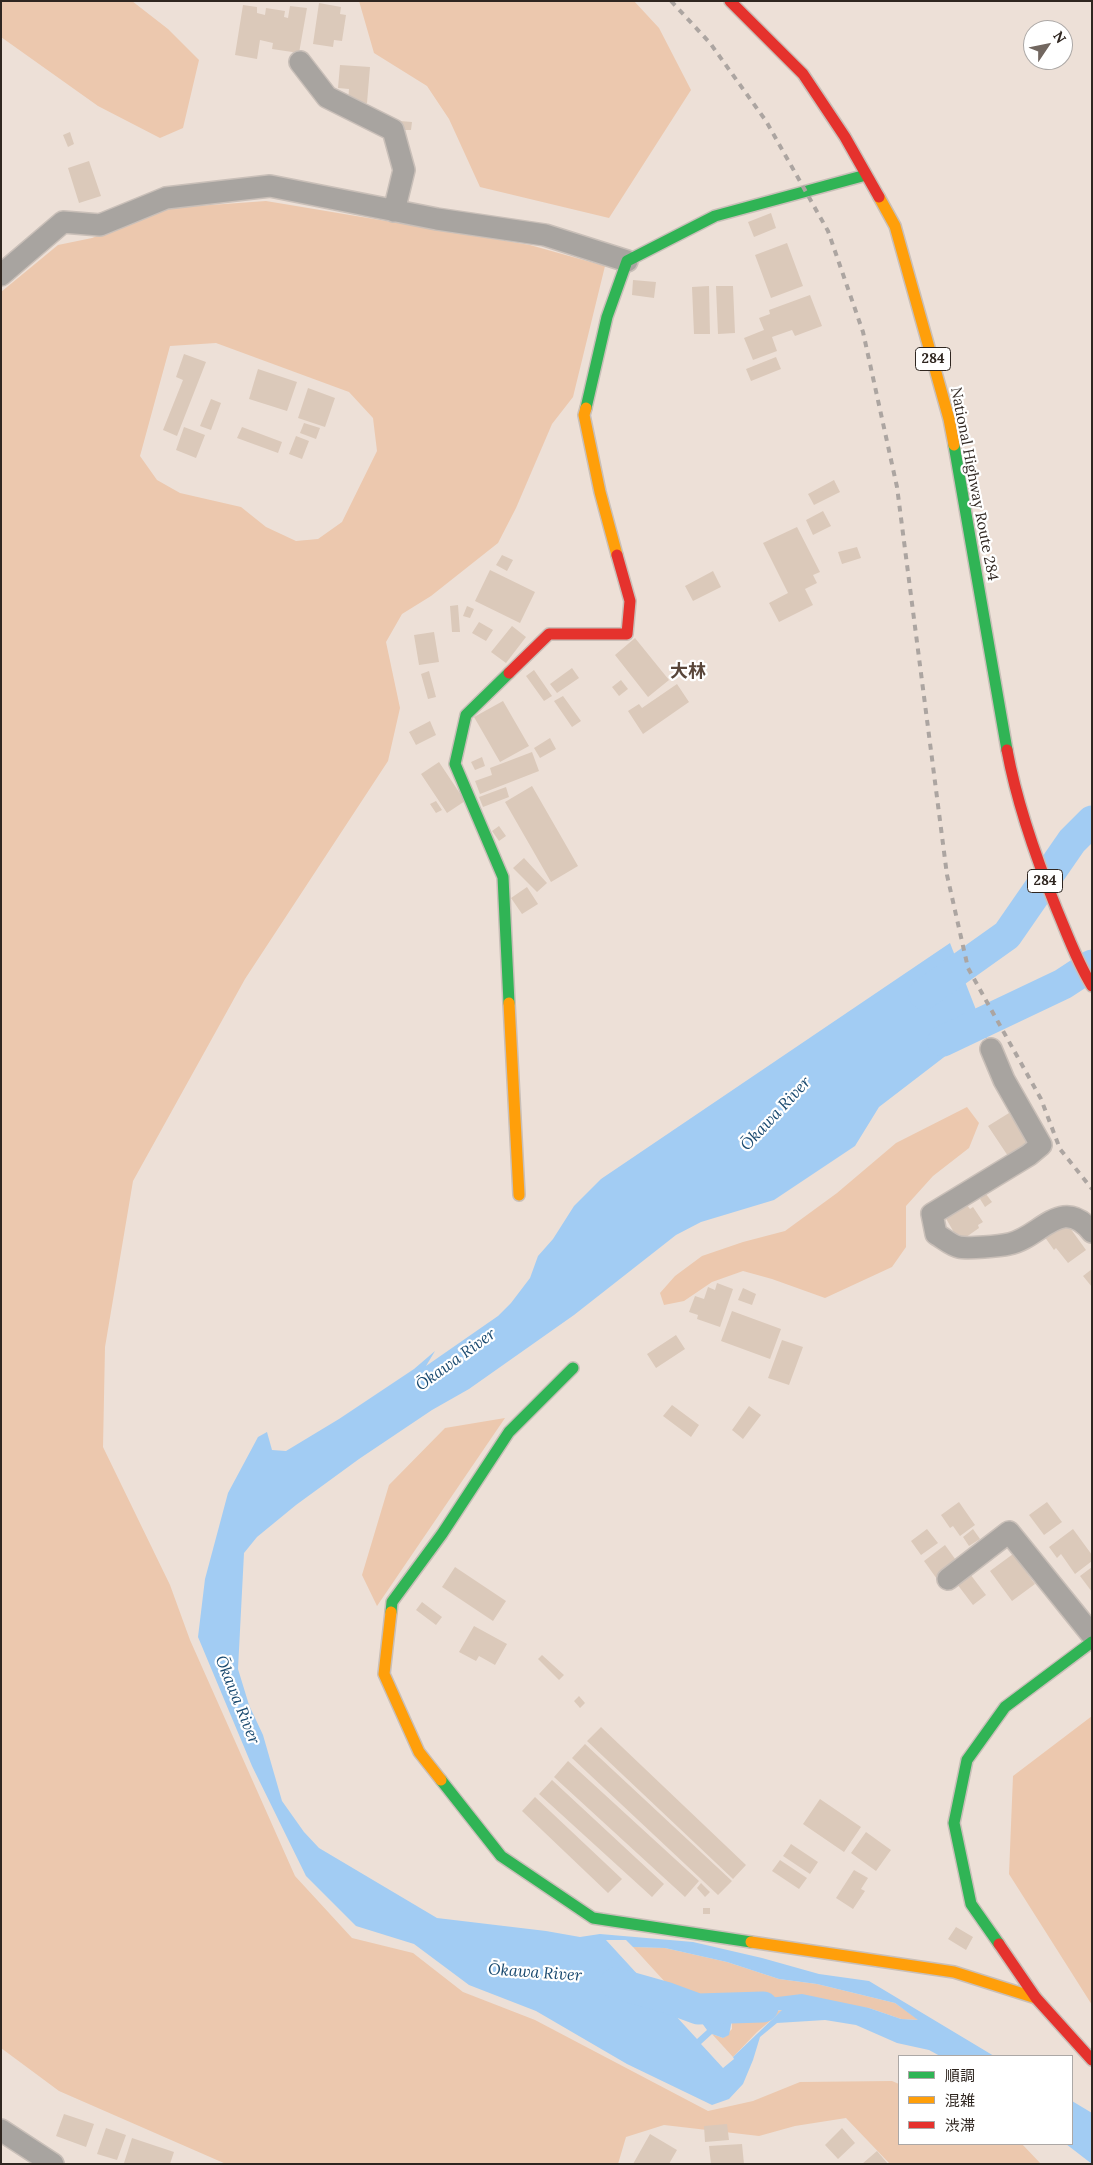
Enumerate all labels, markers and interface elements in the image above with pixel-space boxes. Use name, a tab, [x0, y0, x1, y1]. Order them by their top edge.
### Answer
north arrow	[1023, 20, 1073, 70]
text: N	[1049, 28, 1070, 47]
road number: 284	[916, 348, 950, 370]
street label: National Highway Route 284	[946, 386, 1002, 582]
district label: 大林	[670, 661, 706, 683]
road number: 284	[1028, 869, 1062, 892]
water label: Ōkawa River	[737, 1073, 815, 1155]
water label: Ōkawa River	[412, 1325, 500, 1395]
water label: Ōkawa River	[211, 1653, 263, 1747]
water label: Ōkawa River	[487, 1960, 583, 1986]
legend	[898, 2055, 1073, 2145]
text: 順調	[945, 2066, 975, 2085]
text: 混雑	[945, 2091, 975, 2110]
text: 渋滞	[945, 2116, 975, 2135]

